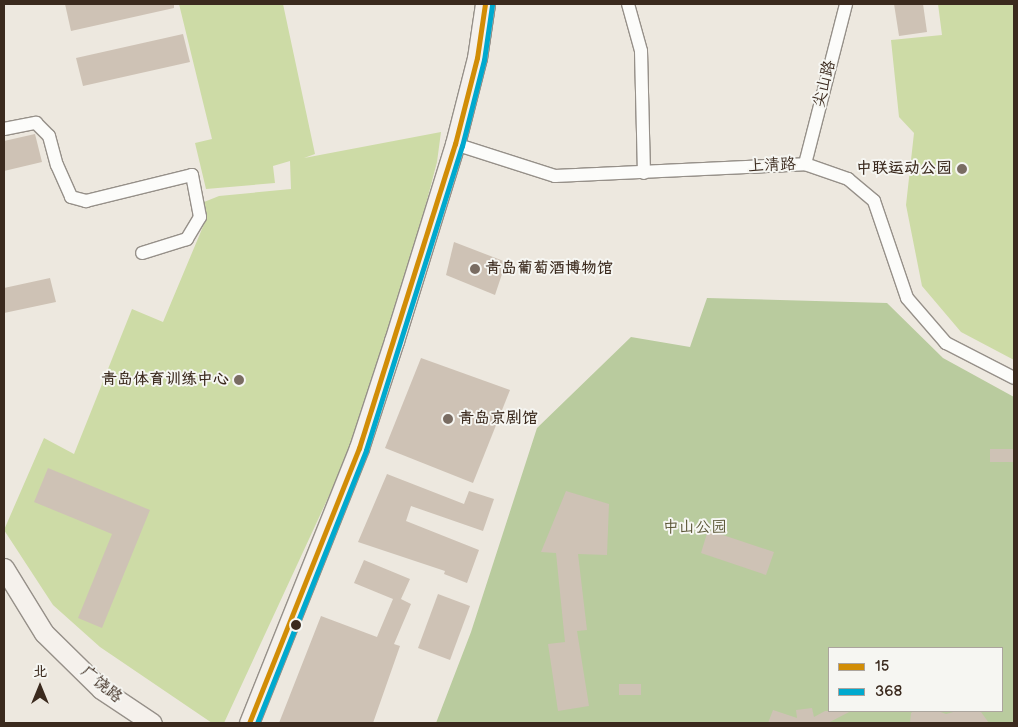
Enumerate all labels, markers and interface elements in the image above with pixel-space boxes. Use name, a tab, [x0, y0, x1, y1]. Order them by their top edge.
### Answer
street label: 尖山路	[810, 58, 840, 110]
street label: 上清路	[748, 155, 796, 177]
place label: 中联运动公园	[856, 159, 952, 179]
marker: 中联运动公园	[956, 163, 968, 175]
place label: 青岛葡萄酒博物馆	[485, 259, 613, 279]
marker: 青岛葡萄酒博物馆	[469, 263, 481, 275]
place label: 青岛体育训练中心	[101, 370, 229, 390]
marker: 青岛体育训练中心	[233, 374, 245, 386]
place label: 青岛京剧馆	[458, 409, 538, 429]
marker: 青岛京剧馆	[442, 413, 454, 425]
park label: 中山公园	[663, 518, 727, 538]
unlabelled marker	[291, 620, 301, 630]
legend	[828, 647, 1003, 712]
text: 15	[875, 657, 889, 676]
north arrow	[15, 662, 65, 712]
street label: 广饶路	[76, 662, 126, 708]
text: 北	[33, 663, 47, 680]
text: 368	[875, 682, 902, 701]

